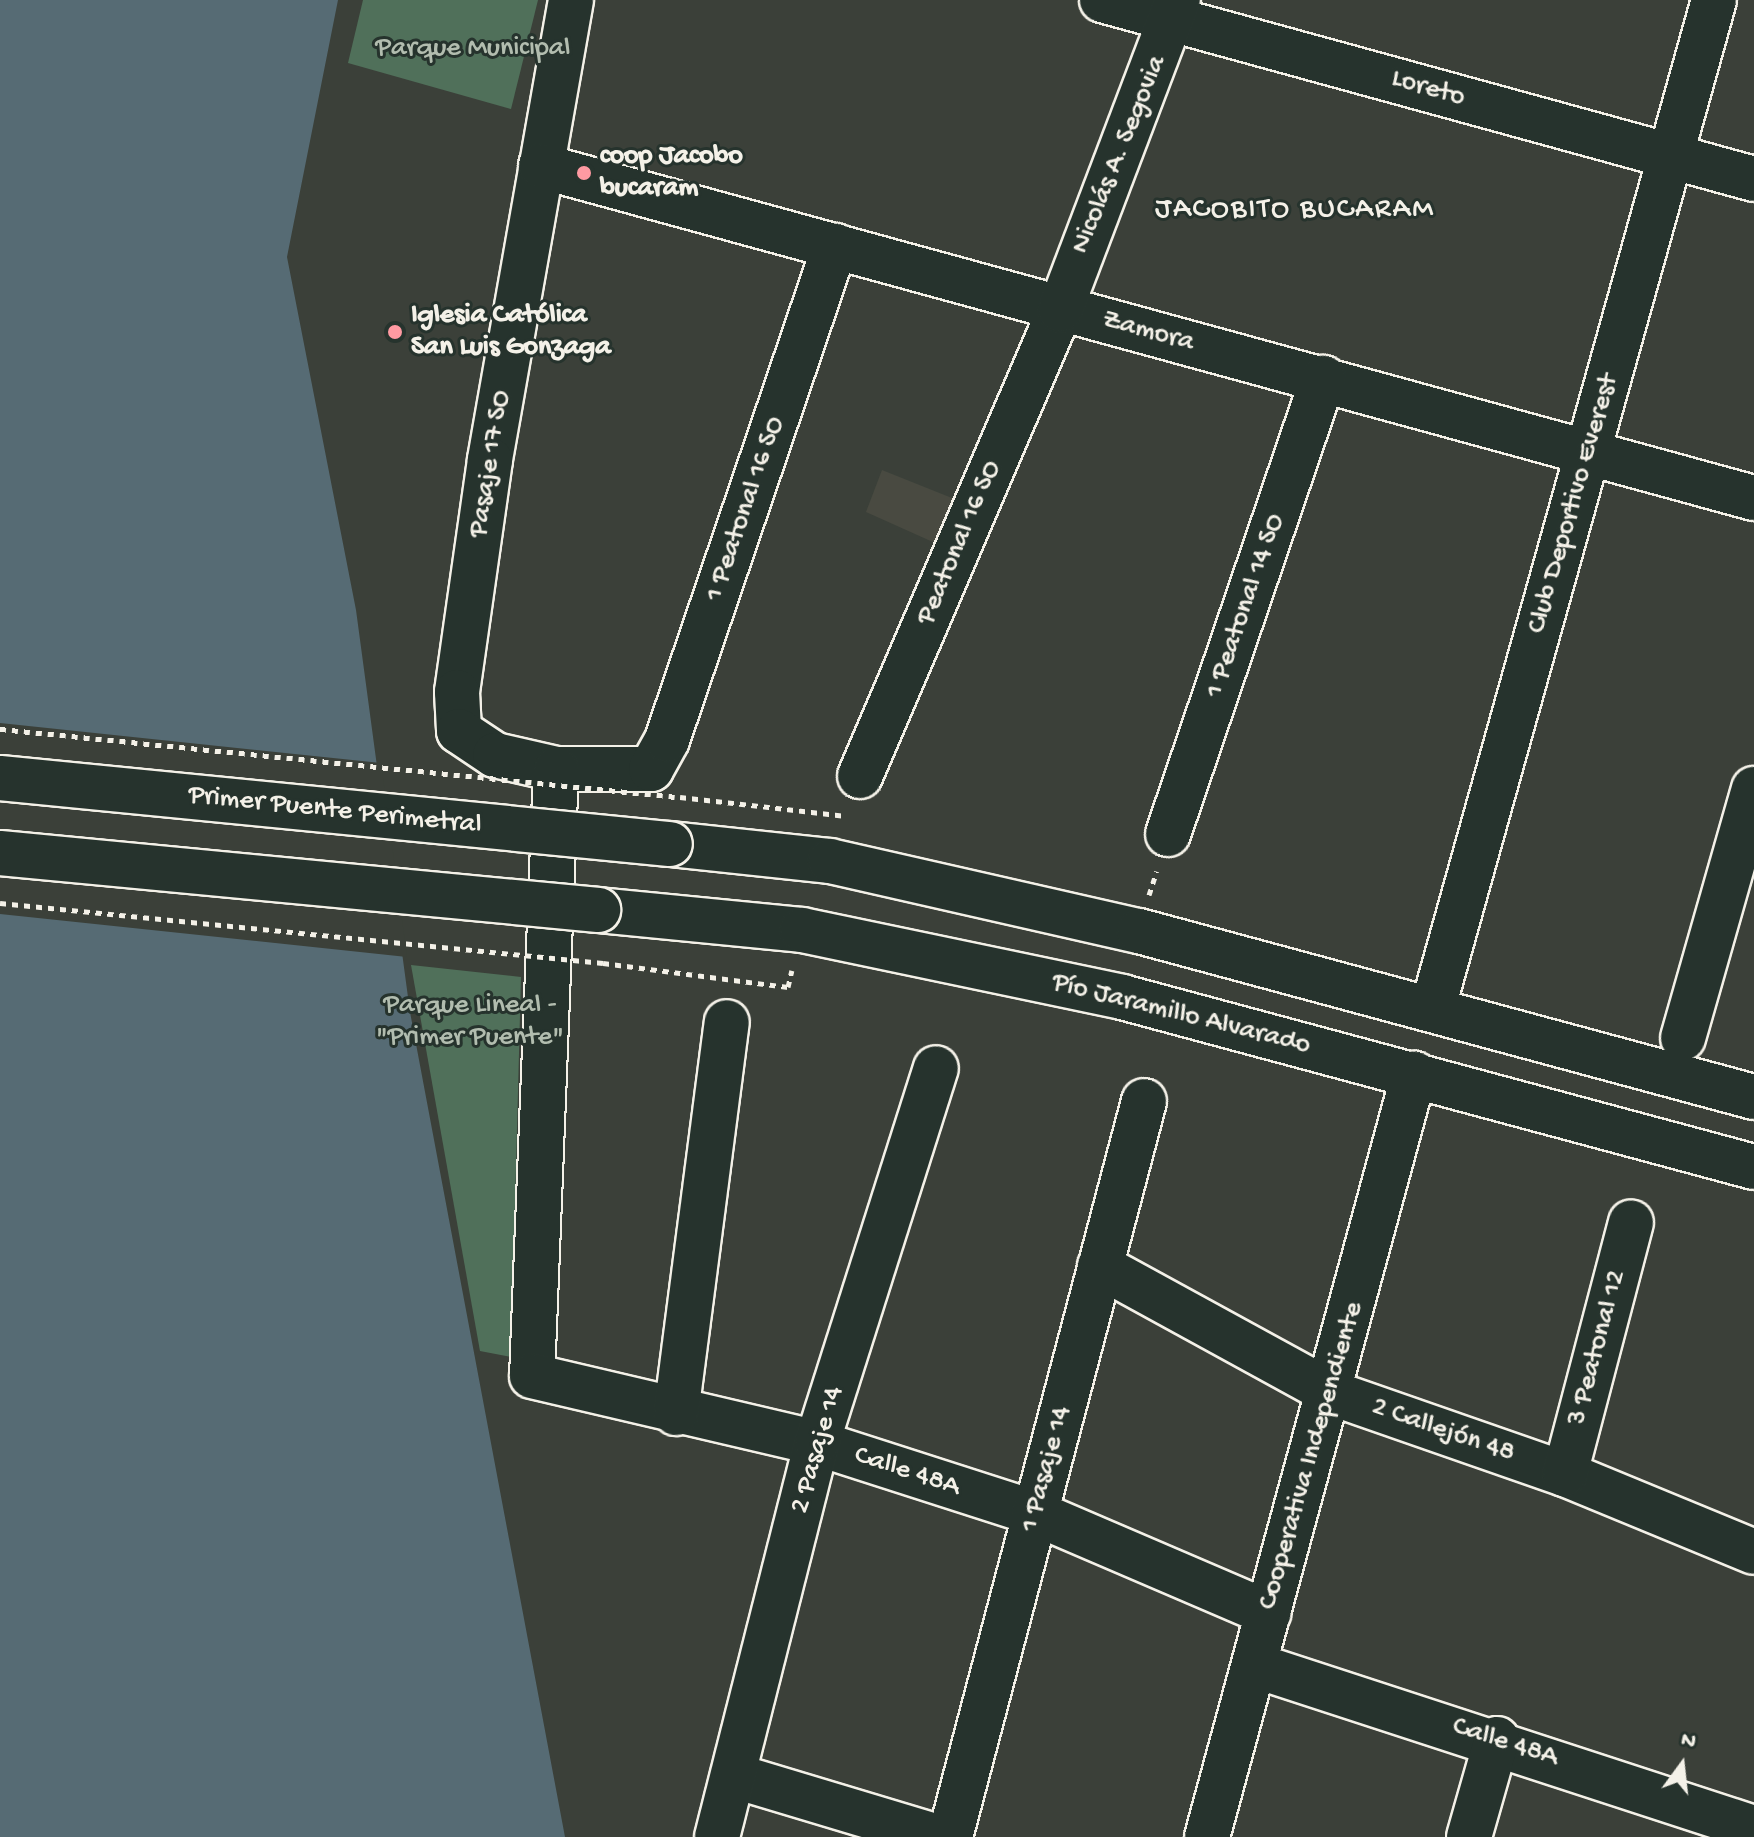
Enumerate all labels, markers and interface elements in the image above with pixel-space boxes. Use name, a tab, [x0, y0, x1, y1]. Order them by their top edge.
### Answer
park label: Parque Municipal	[376, 32, 570, 66]
street label: Nicolás A. Segovia	[1065, 51, 1175, 259]
street label: Loreto	[1387, 62, 1469, 116]
place label: coop Jacobo bucaram	[600, 140, 743, 206]
marker: coop Jacobo bucaram	[575, 164, 593, 182]
district label: JACOBITO BUCARAM	[1155, 193, 1435, 229]
place label: Iglesia Católica San Luis Gonzaga	[411, 299, 611, 365]
street label: Zamora	[1098, 304, 1198, 360]
marker: Iglesia Católica San Luis Gonzaga	[386, 323, 404, 341]
street label: Club Deportivo Everest	[1521, 370, 1627, 638]
street label: Pasaje 17 SO	[463, 388, 519, 540]
street label: 1 Peatonal 16 SO	[699, 412, 793, 606]
street label: Peatonal 16 SO	[910, 456, 1010, 630]
street label: 1 Peatonal 14 SO	[1199, 510, 1293, 702]
street label: Primer Puente Perimetral	[187, 779, 483, 843]
street label: Pío Jaramillo Alvarado	[1048, 967, 1314, 1063]
park label: Parque Lineal - "Primer Puente"	[376, 989, 564, 1055]
street label: 3 Peatonal 12	[1561, 1267, 1635, 1429]
street label: Cooperativa Independiente	[1252, 1298, 1372, 1614]
street label: 2 Pasaje 14	[784, 1382, 852, 1518]
street label: 2 Callejón 48	[1367, 1391, 1519, 1471]
street label: 1 Pasaje 14	[1014, 1403, 1080, 1535]
street label: Calle 48A	[850, 1439, 964, 1505]
street label: Calle 48A	[1448, 1710, 1562, 1776]
north arrow	[1642, 1725, 1722, 1805]
text: N	[1678, 1727, 1699, 1756]

